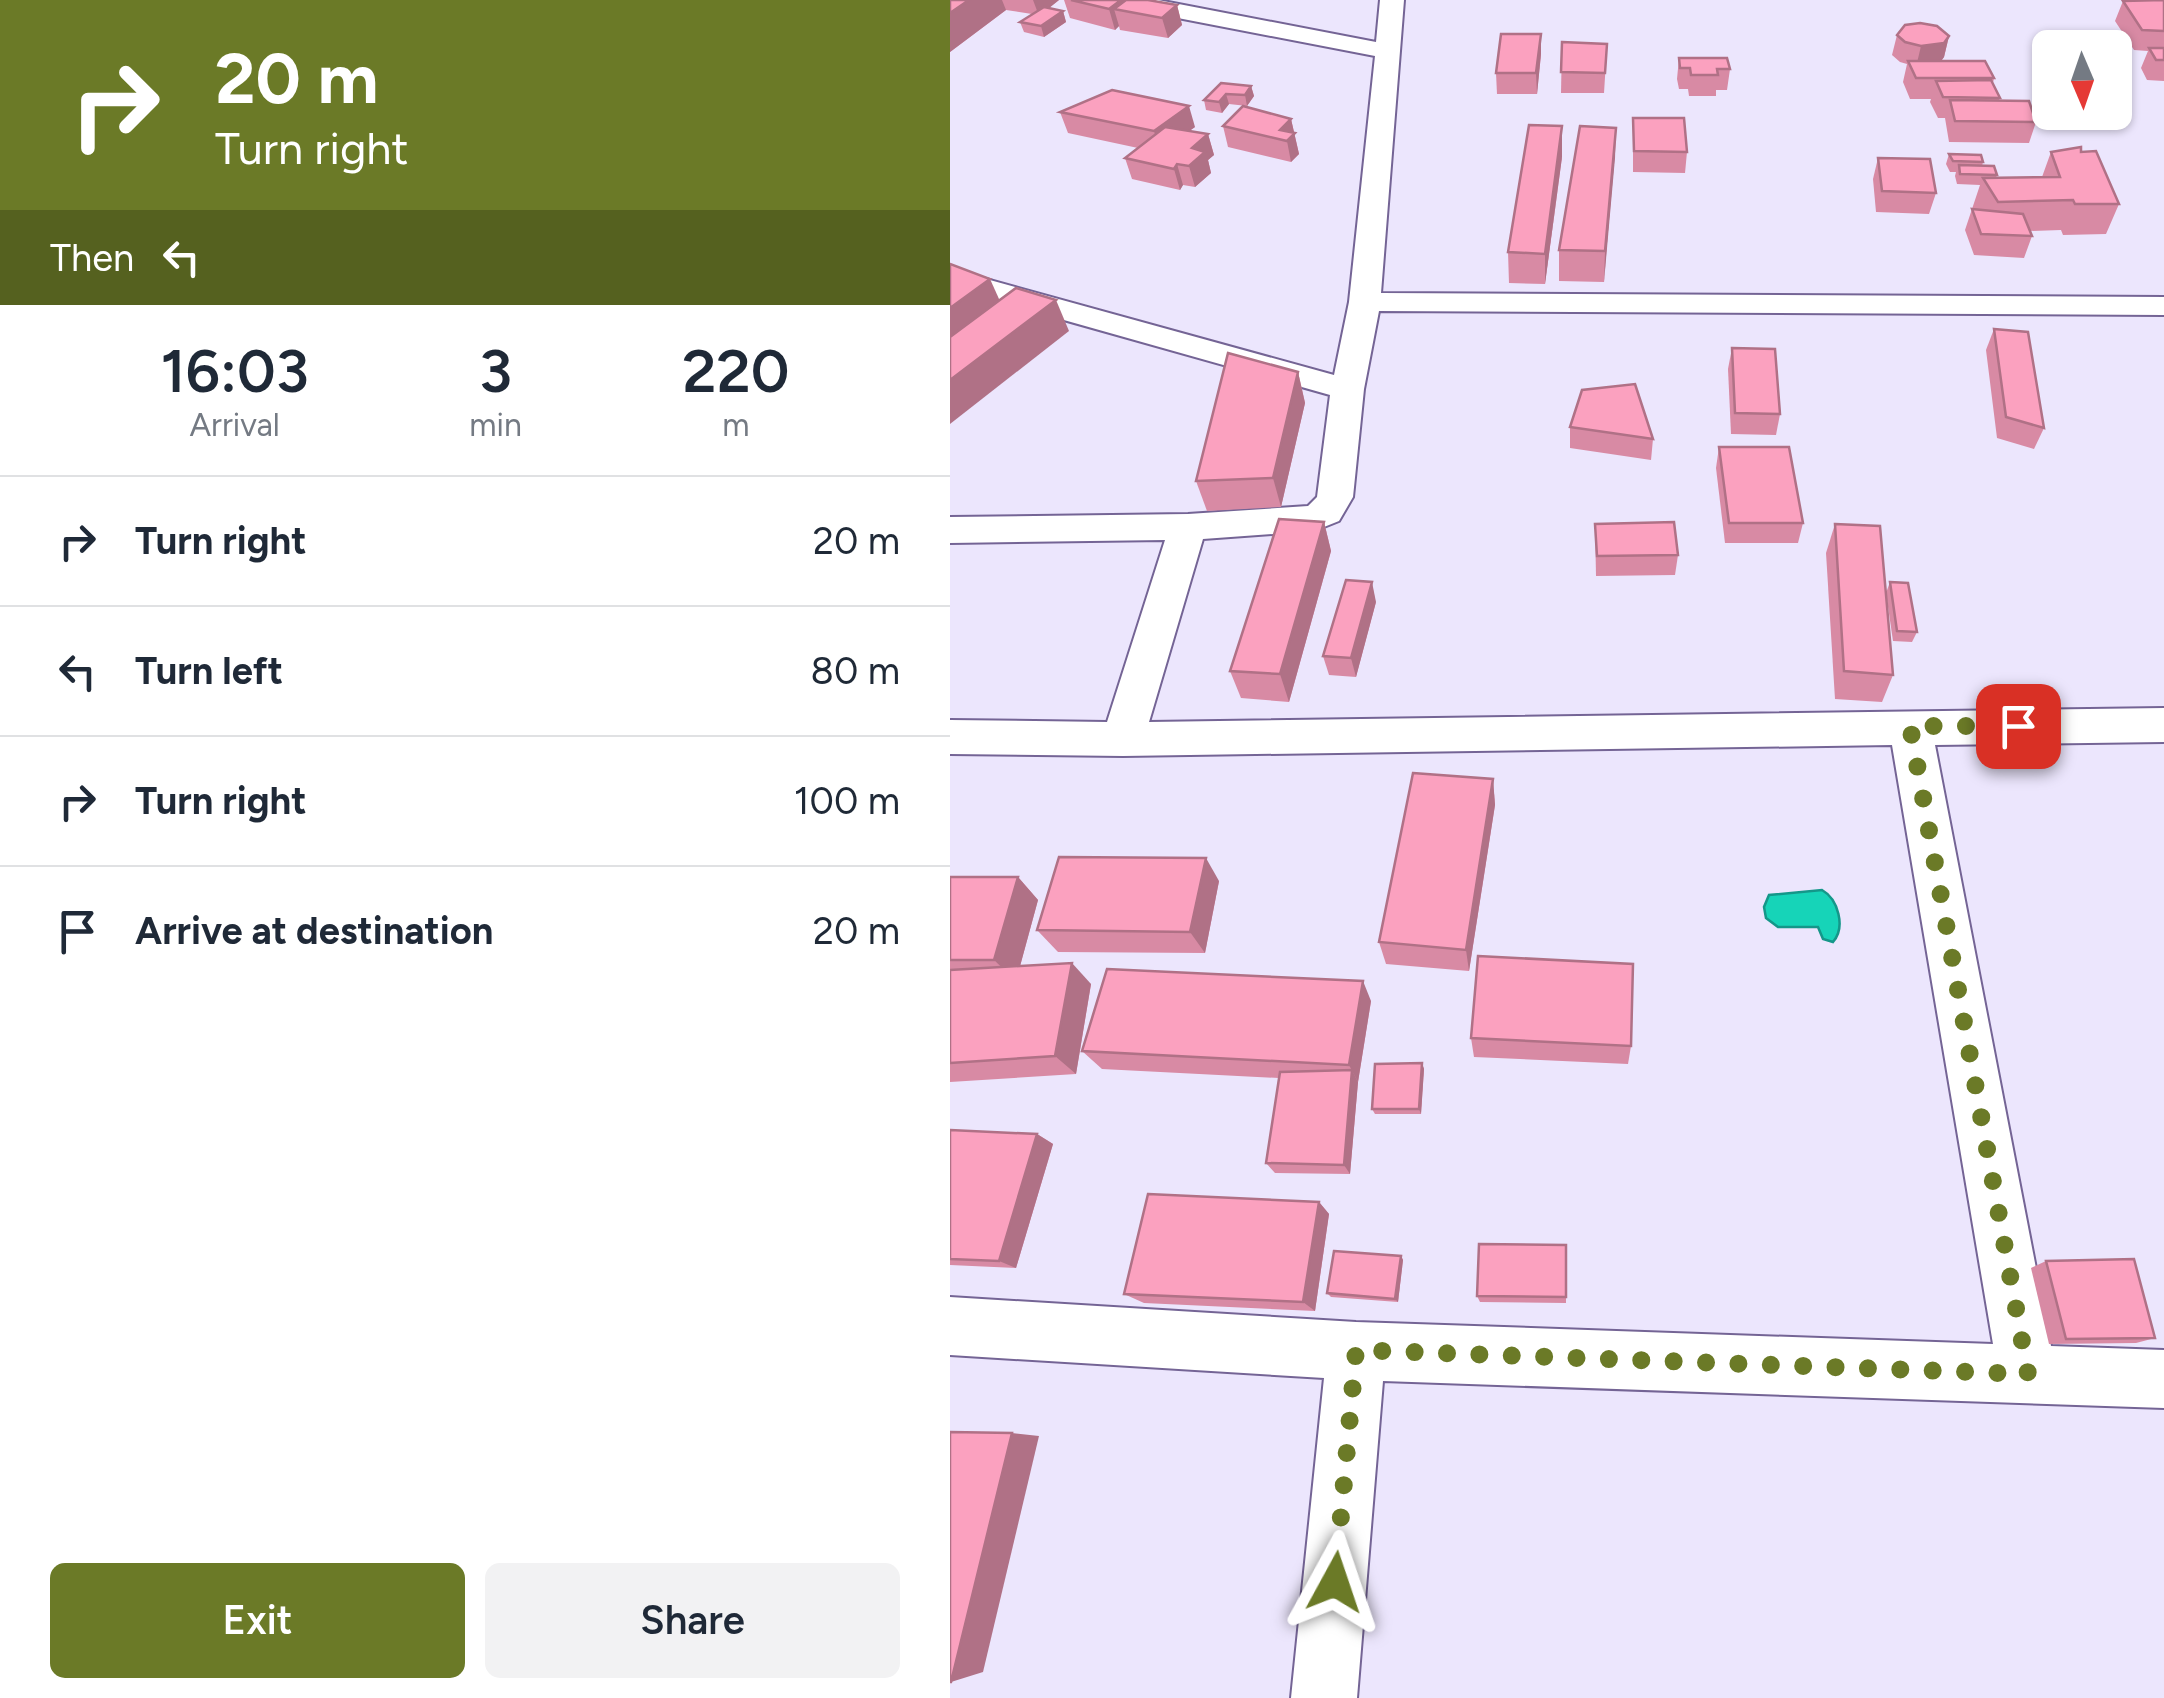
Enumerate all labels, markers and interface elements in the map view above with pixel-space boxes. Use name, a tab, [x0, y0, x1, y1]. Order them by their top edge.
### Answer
north arrow	[2032, 30, 2132, 130]
map controls	[2032, 30, 2132, 130]
text: 20 m	[215, 36, 379, 121]
icon: right	[50, 40, 180, 170]
text: Turn right	[215, 121, 408, 175]
icon: left	[154, 230, 209, 285]
text: Then	[50, 235, 134, 281]
text: 16:03	[160, 335, 309, 407]
text: 3	[479, 335, 512, 407]
text: 220	[682, 335, 789, 407]
text: Arrival	[189, 406, 280, 444]
text: min	[469, 406, 522, 444]
text: m	[722, 406, 749, 444]
icon: right	[50, 514, 105, 569]
text: Turn right	[135, 518, 307, 564]
text: 20 m	[813, 518, 900, 564]
icon: left	[50, 644, 105, 699]
text: Turn left	[135, 648, 283, 694]
text: 80 m	[811, 648, 900, 694]
pin	[1976, 684, 2061, 769]
icon: arrive	[1991, 699, 2046, 754]
icon: right	[50, 774, 105, 829]
text: Turn right	[135, 778, 307, 824]
text: 100 m	[794, 778, 900, 824]
icon: arrive	[50, 904, 105, 959]
text: Arrive at destination	[135, 908, 493, 954]
text: 20 m	[813, 908, 900, 954]
position arrow	[1283, 1530, 1387, 1634]
button: Exit	[50, 1563, 465, 1678]
button: Share	[485, 1563, 900, 1678]

